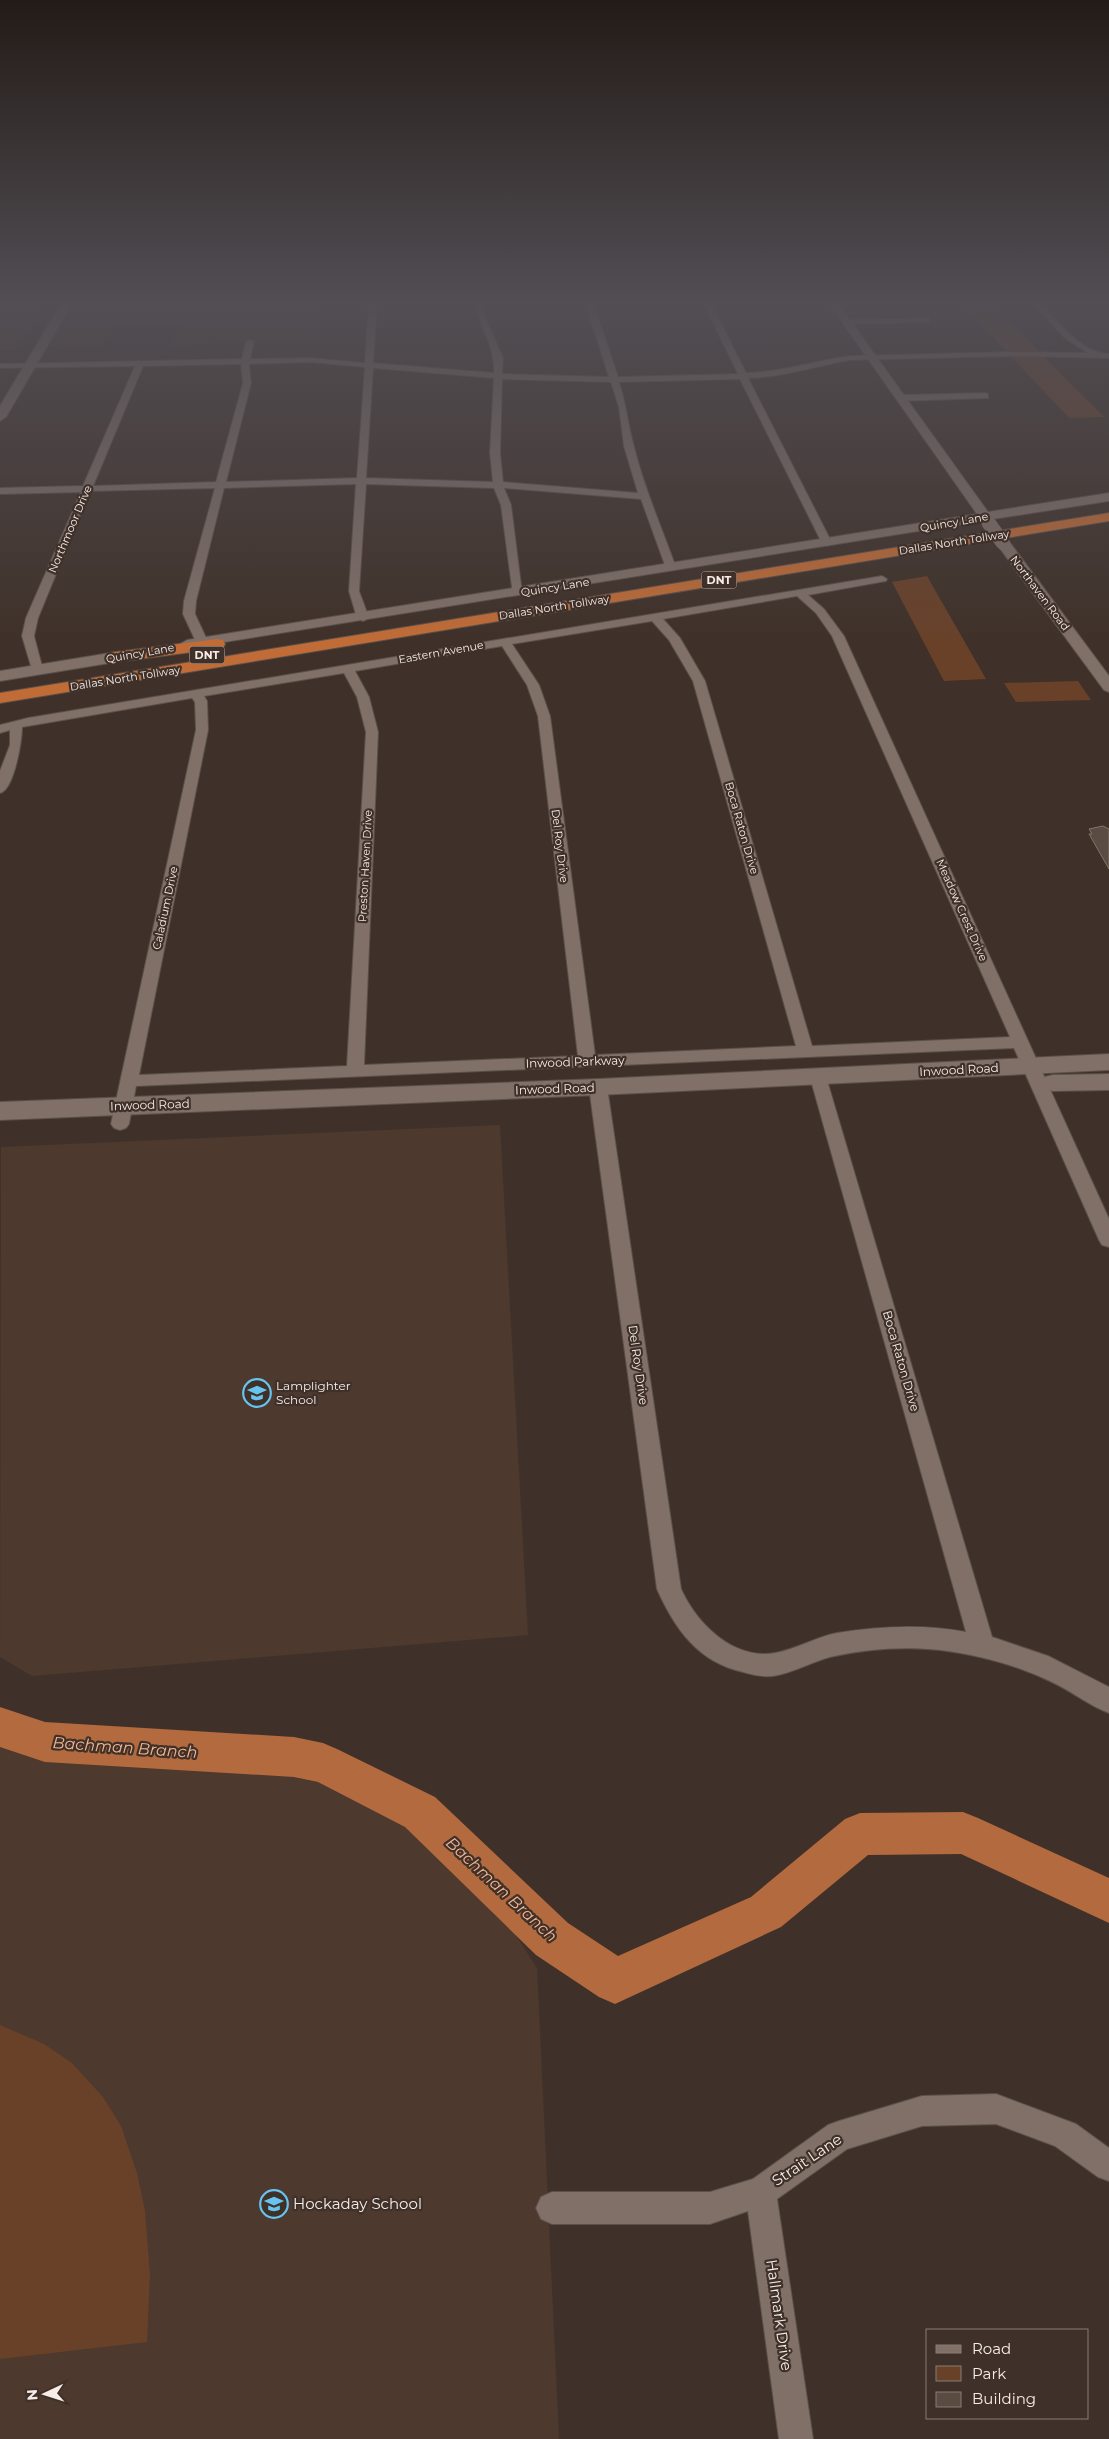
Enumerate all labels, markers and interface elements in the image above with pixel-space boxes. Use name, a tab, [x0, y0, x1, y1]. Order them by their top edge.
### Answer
street label: Northmoor Drive	[45, 483, 95, 575]
street label: Quincy Lane	[919, 509, 990, 535]
street label: Dallas North Tollway	[898, 526, 1010, 558]
street label: Northaven Road	[1007, 553, 1073, 633]
road number: DNT	[702, 572, 736, 588]
street label: Quincy Lane	[520, 575, 591, 599]
street label: Dallas North Tollway	[498, 591, 610, 623]
street label: Eastern Avenue	[397, 638, 485, 666]
street label: Quincy Lane	[105, 640, 176, 666]
road number: DNT	[190, 646, 224, 664]
street label: Dallas North Tollway	[69, 662, 181, 694]
street label: Boca Raton Drive	[722, 780, 762, 876]
street label: Del Roy Drive	[549, 808, 571, 884]
street label: Preston Haven Drive	[355, 809, 375, 922]
street label: Meadow Crest Drive	[933, 857, 991, 964]
street label: Caladium Drive	[149, 865, 181, 951]
street label: Inwood Parkway	[525, 1052, 625, 1071]
street label: Inwood Road	[919, 1060, 999, 1079]
street label: Inwood Road	[515, 1080, 595, 1097]
street label: Inwood Road	[110, 1096, 190, 1113]
street label: Boca Raton Drive	[880, 1309, 923, 1413]
street label: Del Roy Drive	[625, 1324, 652, 1406]
school or university icon: Lamplighter School	[242, 1378, 272, 1408]
place label: Lamplighter School	[276, 1378, 351, 1407]
water label: Bachman Branch	[52, 1733, 198, 1762]
water label: Bachman Branch	[442, 1833, 561, 1946]
street label: Strait Lane	[768, 2129, 845, 2190]
school or university icon: Hockaday School	[259, 2189, 289, 2219]
place label: Hockaday School	[293, 2194, 422, 2213]
street label: Hallmark Drive	[762, 2258, 797, 2372]
legend	[926, 2329, 1089, 2419]
text: Road	[972, 2339, 1011, 2358]
text: Park	[972, 2364, 1006, 2383]
north arrow	[20, 2369, 70, 2419]
text: N	[23, 2389, 41, 2401]
text: Building	[972, 2389, 1036, 2408]

